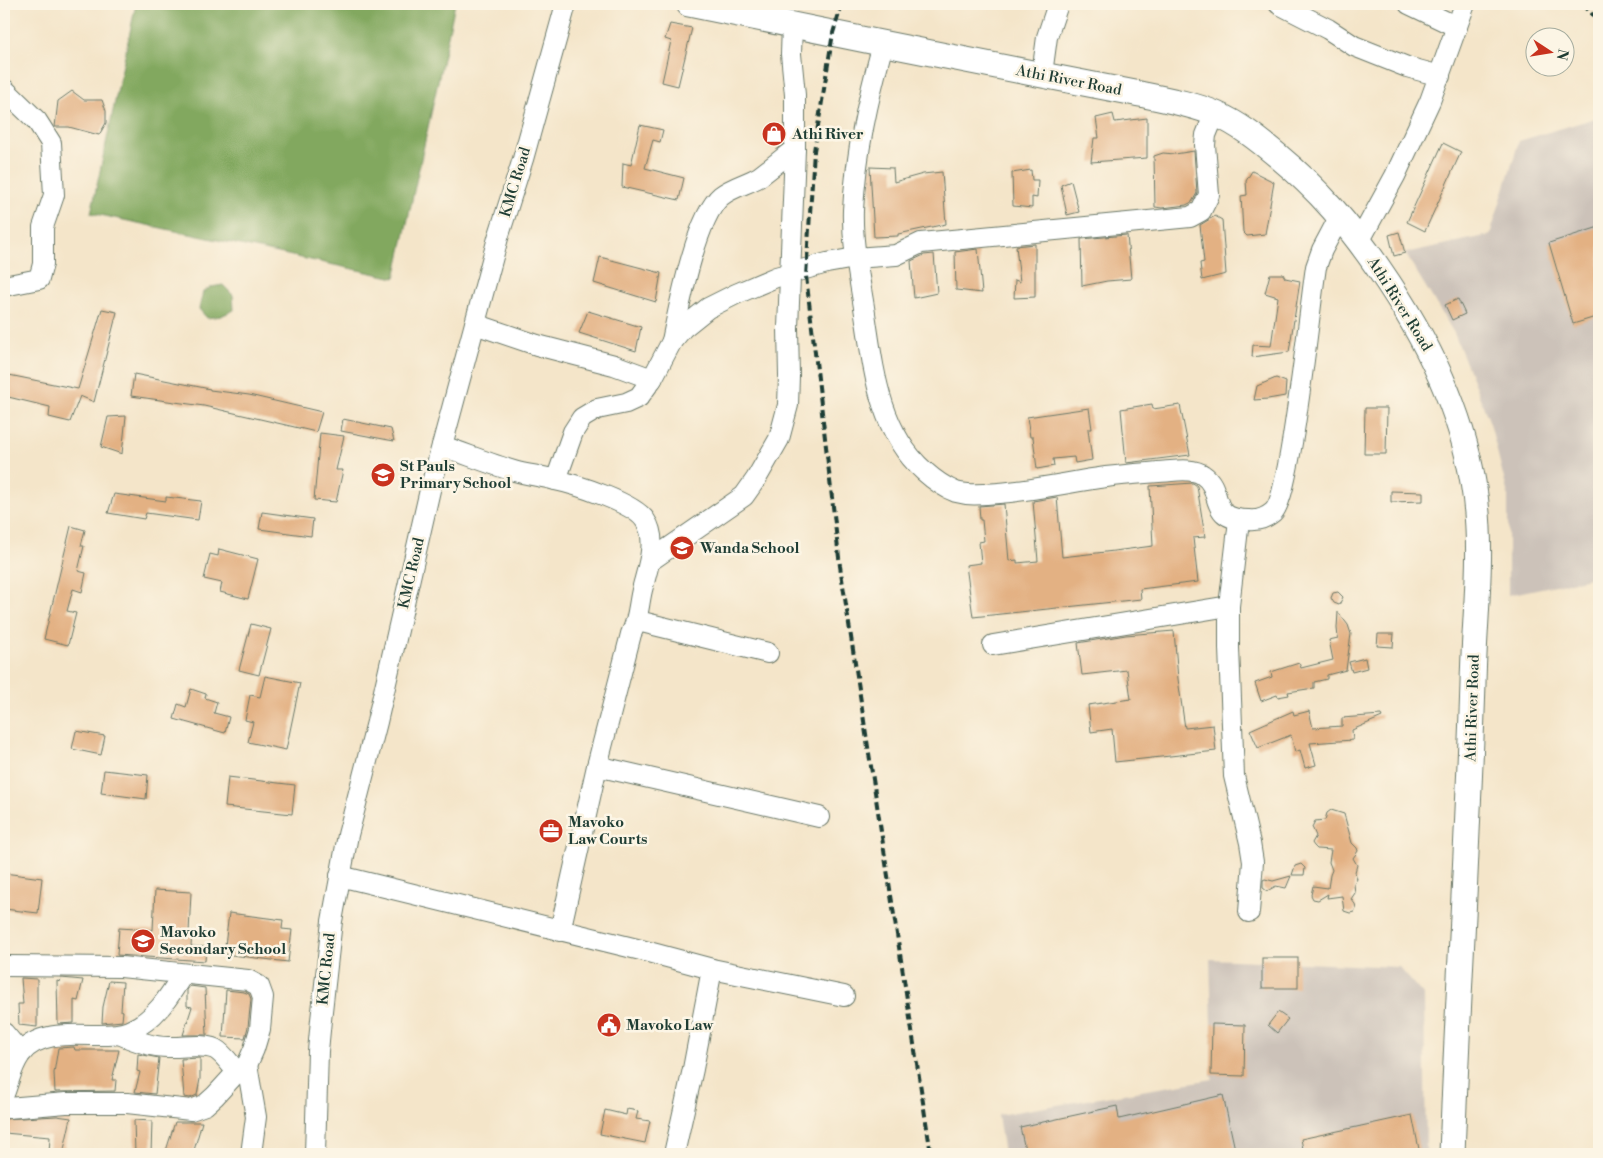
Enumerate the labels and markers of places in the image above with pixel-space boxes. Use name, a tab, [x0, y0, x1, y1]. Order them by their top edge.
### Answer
shop icon: Athi River	[761, 121, 787, 147]
place label: Athi River	[791, 125, 864, 144]
place label: St Pauls Primary School	[400, 457, 511, 493]
school or university icon: St Pauls Primary School	[370, 462, 396, 488]
school or university icon: Wanda School	[669, 535, 695, 561]
place label: Wanda School	[699, 539, 800, 558]
place label: Mavoko Law Courts	[568, 813, 647, 849]
office icon: Mavoko Law Courts	[538, 818, 564, 844]
place label: Mavoko Secondary School	[160, 923, 286, 959]
school or university icon: Mavoko Secondary School	[130, 928, 156, 954]
public building icon: Mavoko Law	[596, 1012, 622, 1038]
place label: Mavoko Law	[626, 1016, 714, 1035]

